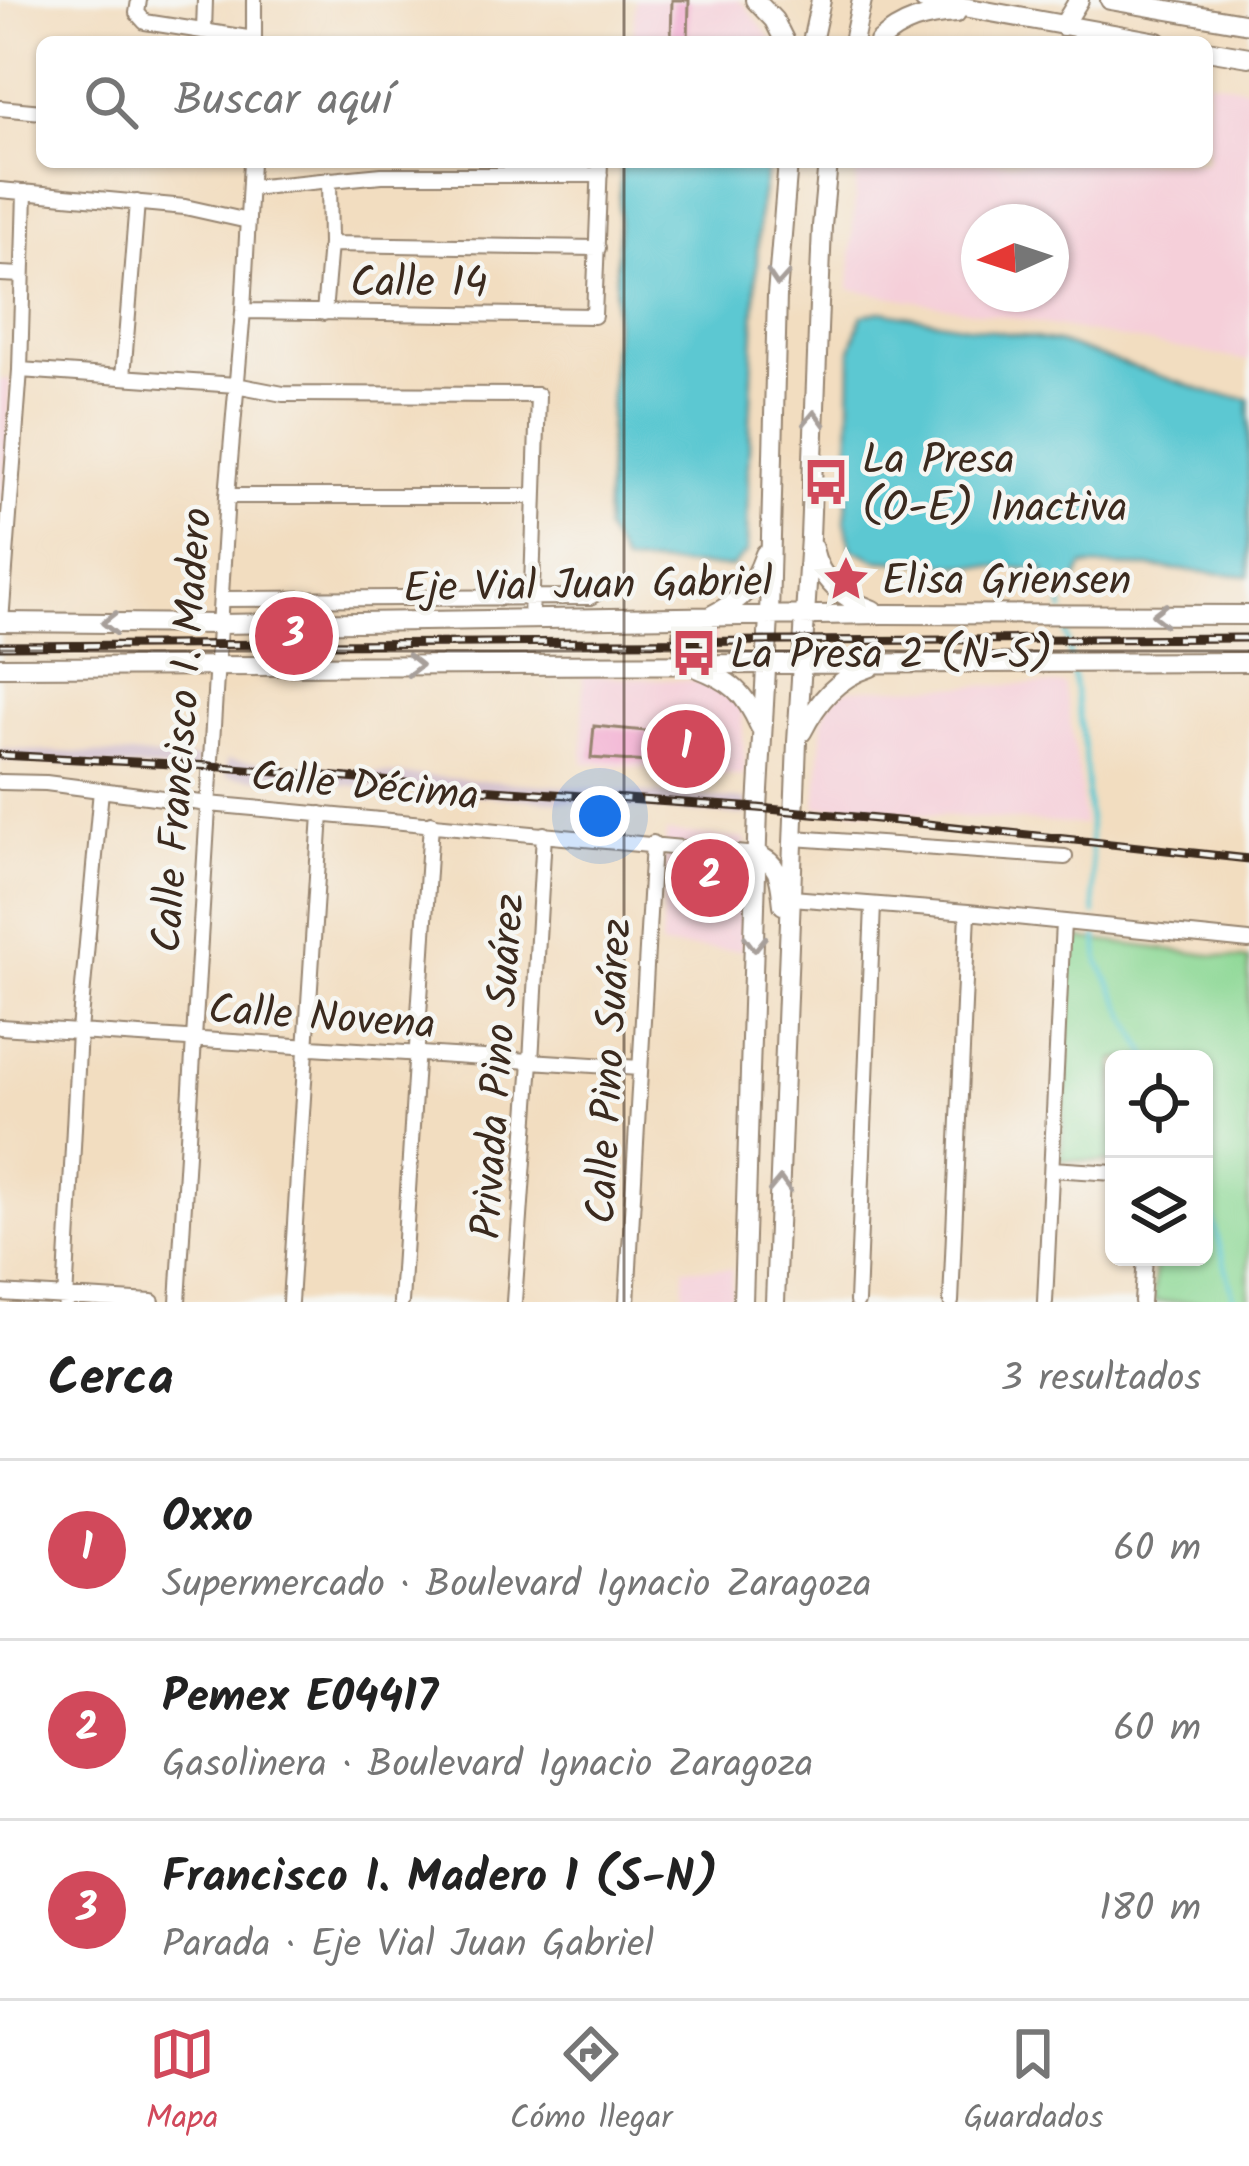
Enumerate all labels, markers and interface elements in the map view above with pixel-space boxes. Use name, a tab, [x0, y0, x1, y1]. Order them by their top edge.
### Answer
search box	[36, 36, 1213, 168]
text: Buscar aquí	[174, 66, 392, 138]
icon: search	[78, 69, 144, 135]
north arrow	[961, 204, 1069, 312]
street label: Calle 14	[350, 251, 488, 318]
one-way arrow	[765, 269, 791, 288]
one-way arrow	[801, 409, 827, 428]
place label: La Presa (O-E) Inactiva	[862, 428, 1127, 543]
bus stop icon: La Presa (O-E) Inactiva	[801, 457, 851, 507]
street label: Calle Francisco I. Madero	[135, 506, 232, 955]
place label: Elisa Griensen	[882, 549, 1131, 616]
street label: Eje Vial Juan Gabriel	[403, 550, 773, 623]
place icon: Elisa Griensen	[821, 554, 871, 604]
pin: 3	[255, 591, 333, 681]
one-way arrow	[1150, 602, 1168, 628]
one-way arrow	[100, 610, 118, 636]
place label: La Presa 2 (N-S)	[730, 623, 1052, 690]
bus stop icon: La Presa 2 (N-S)	[669, 628, 719, 678]
one-way arrow	[406, 652, 424, 678]
pin: 1	[647, 704, 725, 794]
street label: Calle Décima	[248, 744, 481, 831]
your location	[570, 786, 630, 846]
pin: 2	[671, 833, 749, 923]
street label: Privada Pino Suárez	[454, 891, 545, 1241]
street label: Calle Pino Suárez	[569, 917, 652, 1226]
one-way arrow	[742, 934, 768, 953]
street label: Calle Novena	[206, 977, 437, 1060]
map controls	[1105, 1050, 1213, 1266]
button: locate	[1105, 1050, 1213, 1158]
button: layers	[1105, 1158, 1213, 1266]
one-way arrow	[766, 1175, 792, 1194]
text: Cerca	[48, 1340, 174, 1421]
text: 3 resultados	[1001, 1349, 1201, 1411]
text: Oxxo	[162, 1483, 253, 1555]
text: 1	[81, 1519, 93, 1581]
text: 60 m	[1113, 1519, 1201, 1581]
text: Supermercado · Boulevard Ignacio Zaragoza	[162, 1555, 871, 1617]
text: Pemex E04417	[162, 1663, 438, 1735]
text: 2	[76, 1699, 98, 1761]
text: 60 m	[1113, 1699, 1201, 1761]
text: Gasolinera · Boulevard Ignacio Zaragoza	[162, 1735, 813, 1797]
text: Francisco I. Madero 1 (S-N)	[162, 1843, 718, 1915]
text: 3	[76, 1879, 98, 1941]
text: 180 m	[1099, 1879, 1201, 1941]
text: Parada · Eje Vial Juan Gabriel	[162, 1915, 654, 1977]
tab: Mapa	[146, 2021, 218, 2146]
tab: Cómo llegar	[510, 2021, 672, 2146]
tab: Guardados	[963, 2021, 1103, 2146]

